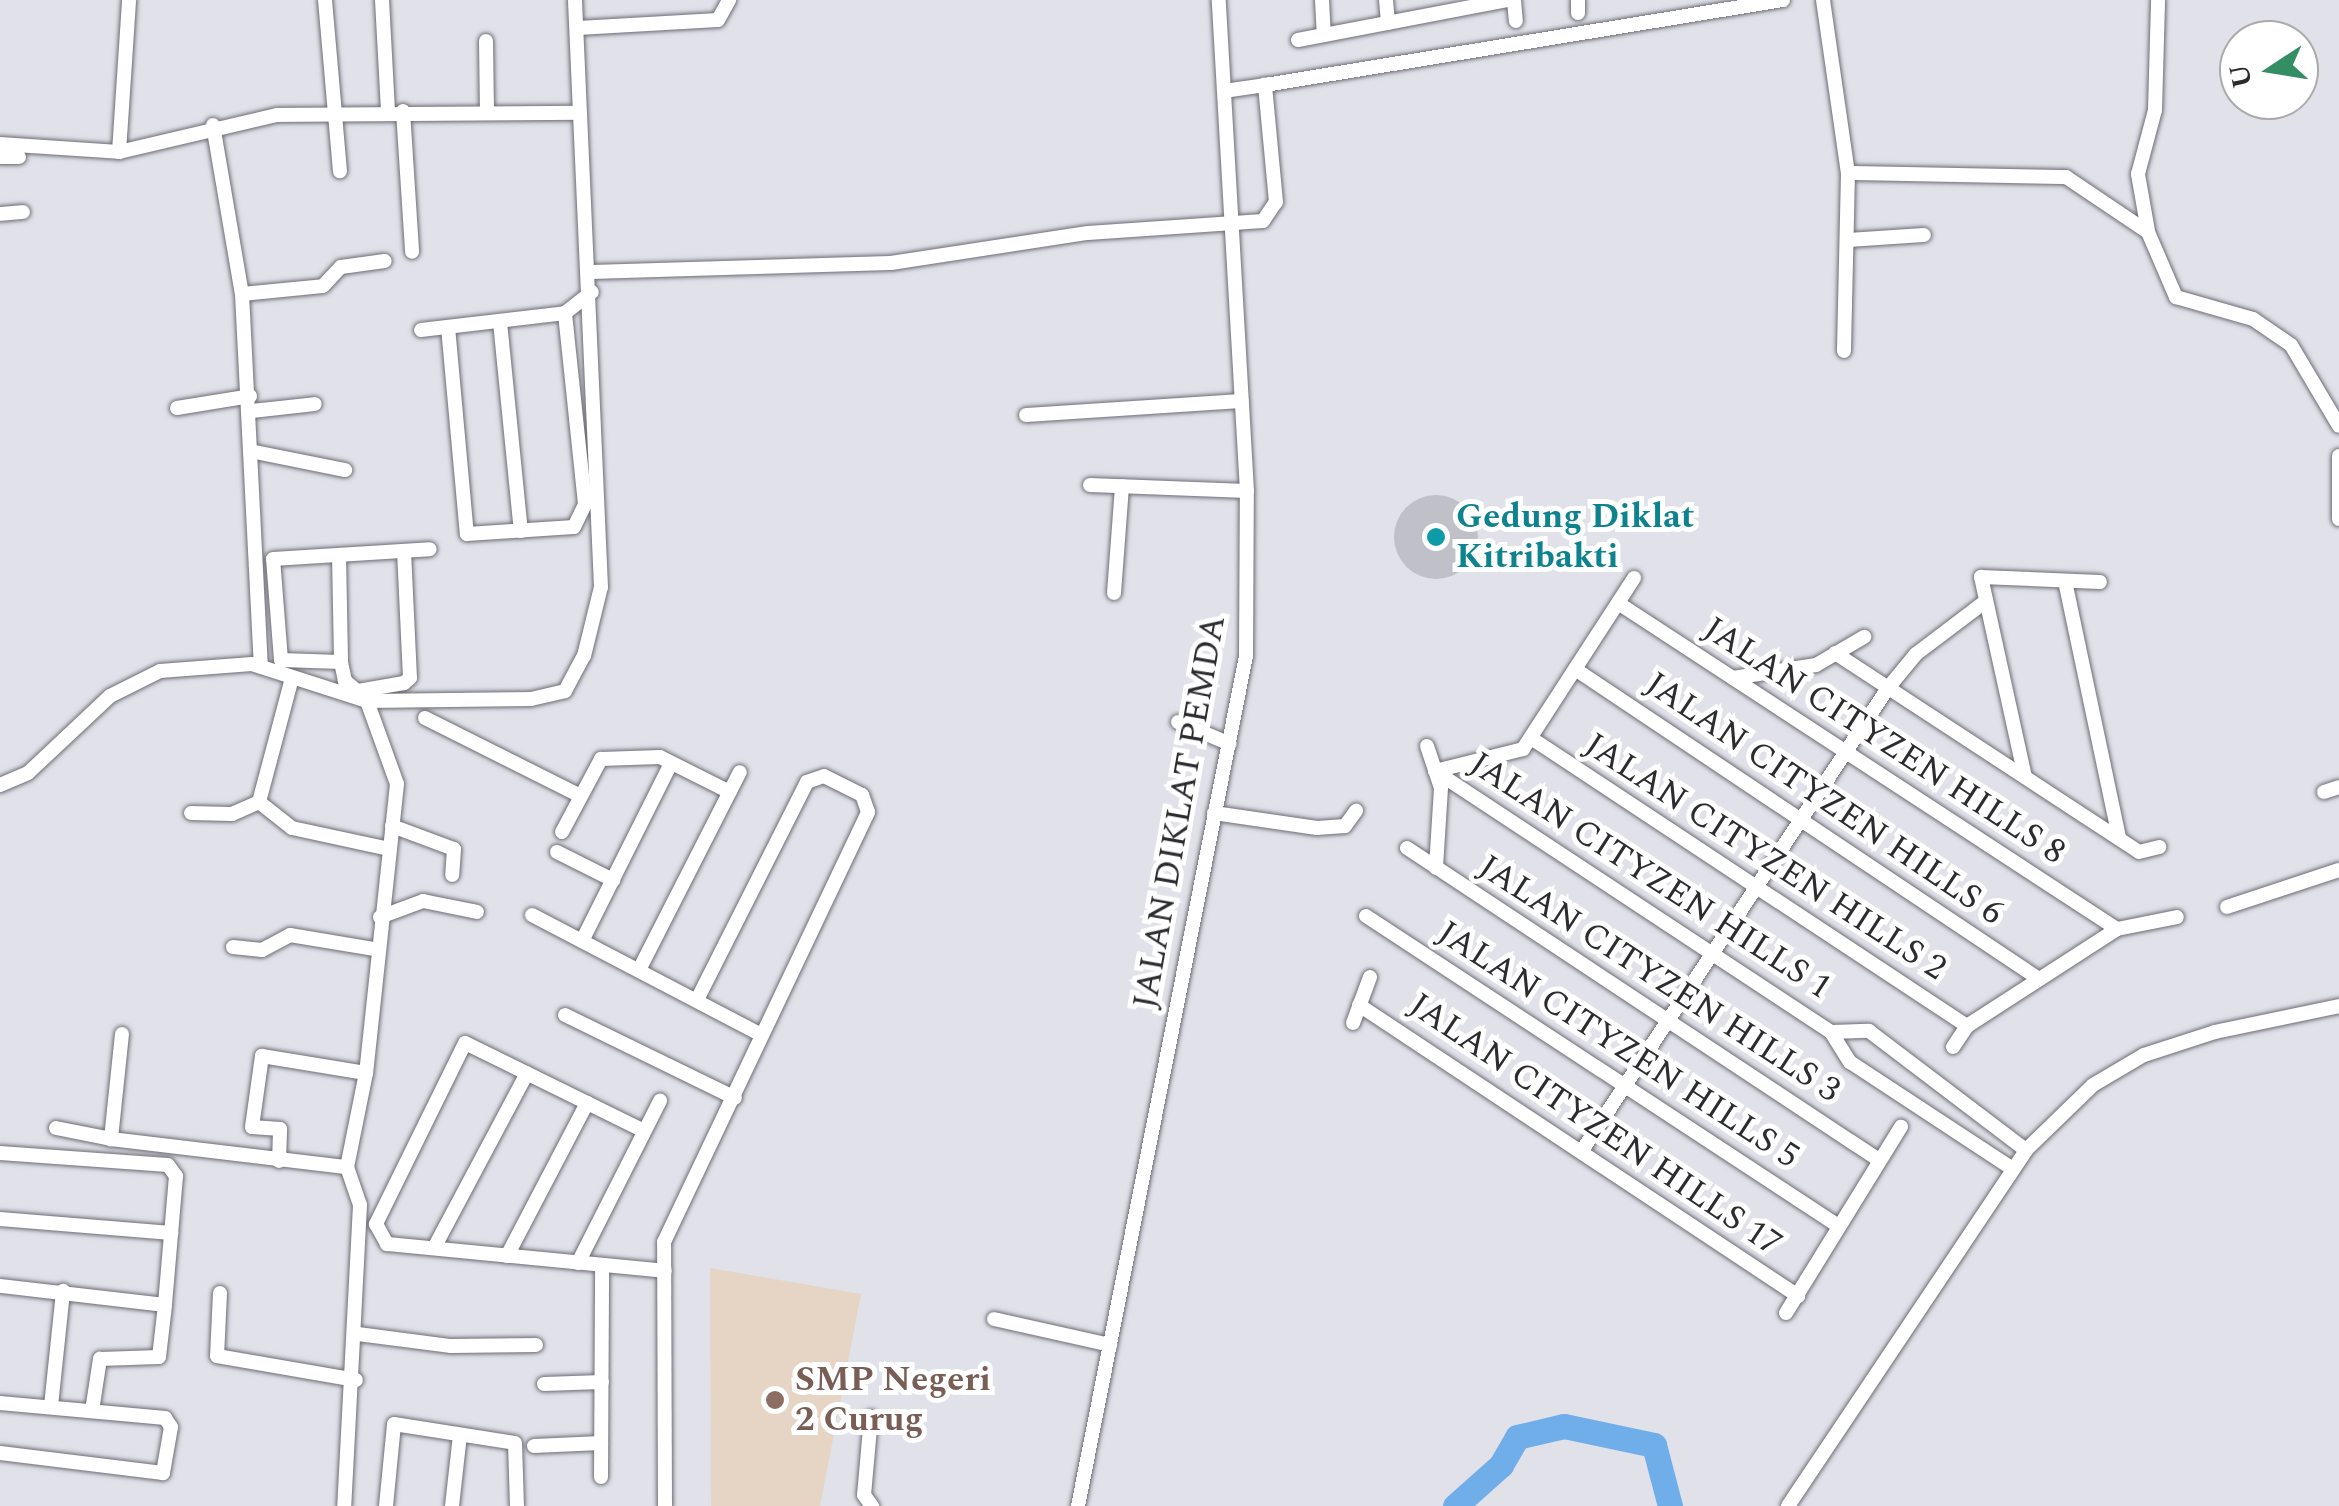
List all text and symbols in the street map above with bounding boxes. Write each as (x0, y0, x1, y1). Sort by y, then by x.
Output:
north arrow (2219, 20, 2319, 120)
text: U (2218, 60, 2265, 92)
place label: Gedung Diklat Kitribakti (1456, 496, 1695, 578)
marker: Gedung Diklat Kitribakti (1425, 526, 1447, 548)
street label: JALAN CITYZEN HILLS 8 (1695, 608, 2073, 874)
street label: JALAN DIKLAT PEMDA (1125, 612, 1235, 1012)
street label: JALAN CITYZEN HILLS 6 (1637, 663, 2011, 935)
street label: JALAN CITYZEN HILLS 2 (1576, 724, 1954, 990)
street label: JALAN CITYZEN HILLS 1 (1461, 743, 1839, 1009)
street label: JALAN CITYZEN HILLS 3 (1470, 846, 1848, 1112)
street label: JALAN CITYZEN HILLS 5 (1429, 912, 1807, 1178)
street label: JALAN CITYZEN HILLS 17 (1401, 984, 1789, 1266)
place label: SMP Negeri 2 Curug (795, 1359, 991, 1441)
marker: SMP Negeri 2 Curug (764, 1389, 786, 1411)

